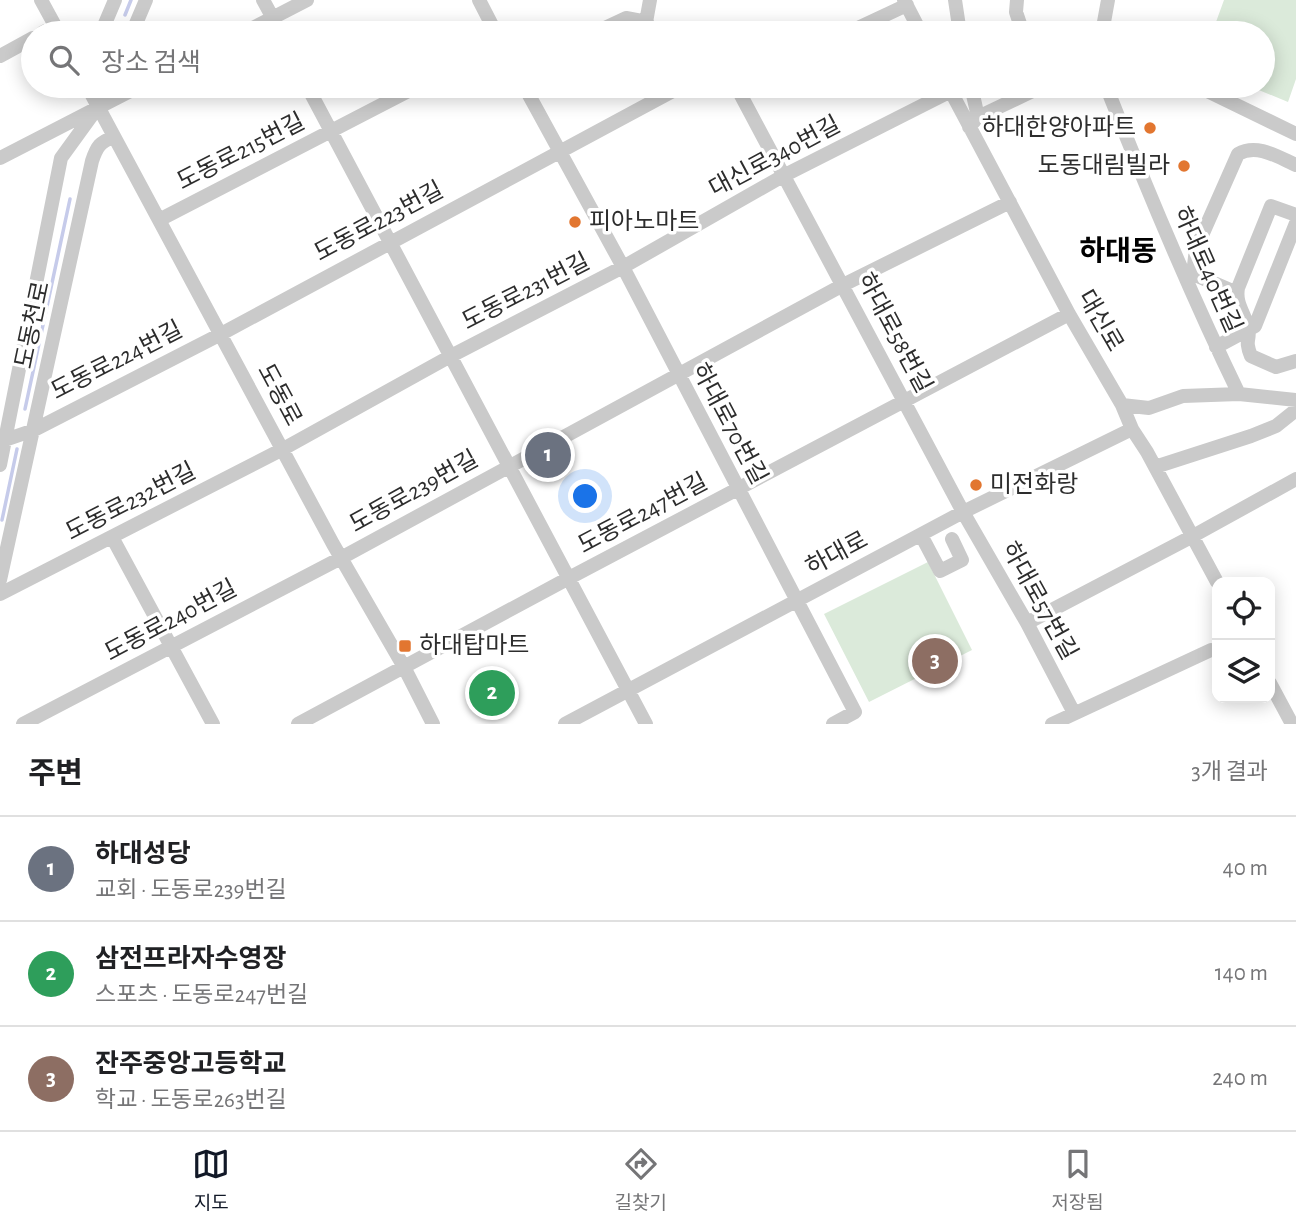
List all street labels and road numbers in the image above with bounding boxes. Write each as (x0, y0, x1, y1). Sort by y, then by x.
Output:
street label: 도동로215번길 (173, 109, 309, 194)
street label: 대신로340번길 (705, 112, 844, 202)
street label: 도동로223번길 (310, 177, 447, 266)
street label: 하대로40번길 (1169, 203, 1246, 336)
street label: 도동로231번길 (458, 249, 594, 334)
street label: 하대로58번길 (852, 269, 936, 397)
street label: 도동천로 (11, 279, 54, 371)
street label: 대신로 (1073, 286, 1128, 356)
street label: 도동로224번길 (47, 317, 187, 404)
street label: 하대로70번길 (687, 359, 772, 488)
street label: 도동로 (253, 360, 305, 430)
street label: 도동로239번길 (345, 446, 482, 537)
street label: 도동로232번길 (62, 458, 200, 545)
street label: 도동로247번길 (574, 469, 712, 558)
street label: 하대로 (802, 527, 872, 580)
street label: 하대로57번길 (997, 538, 1082, 664)
street label: 도동로240번길 (101, 575, 241, 666)

